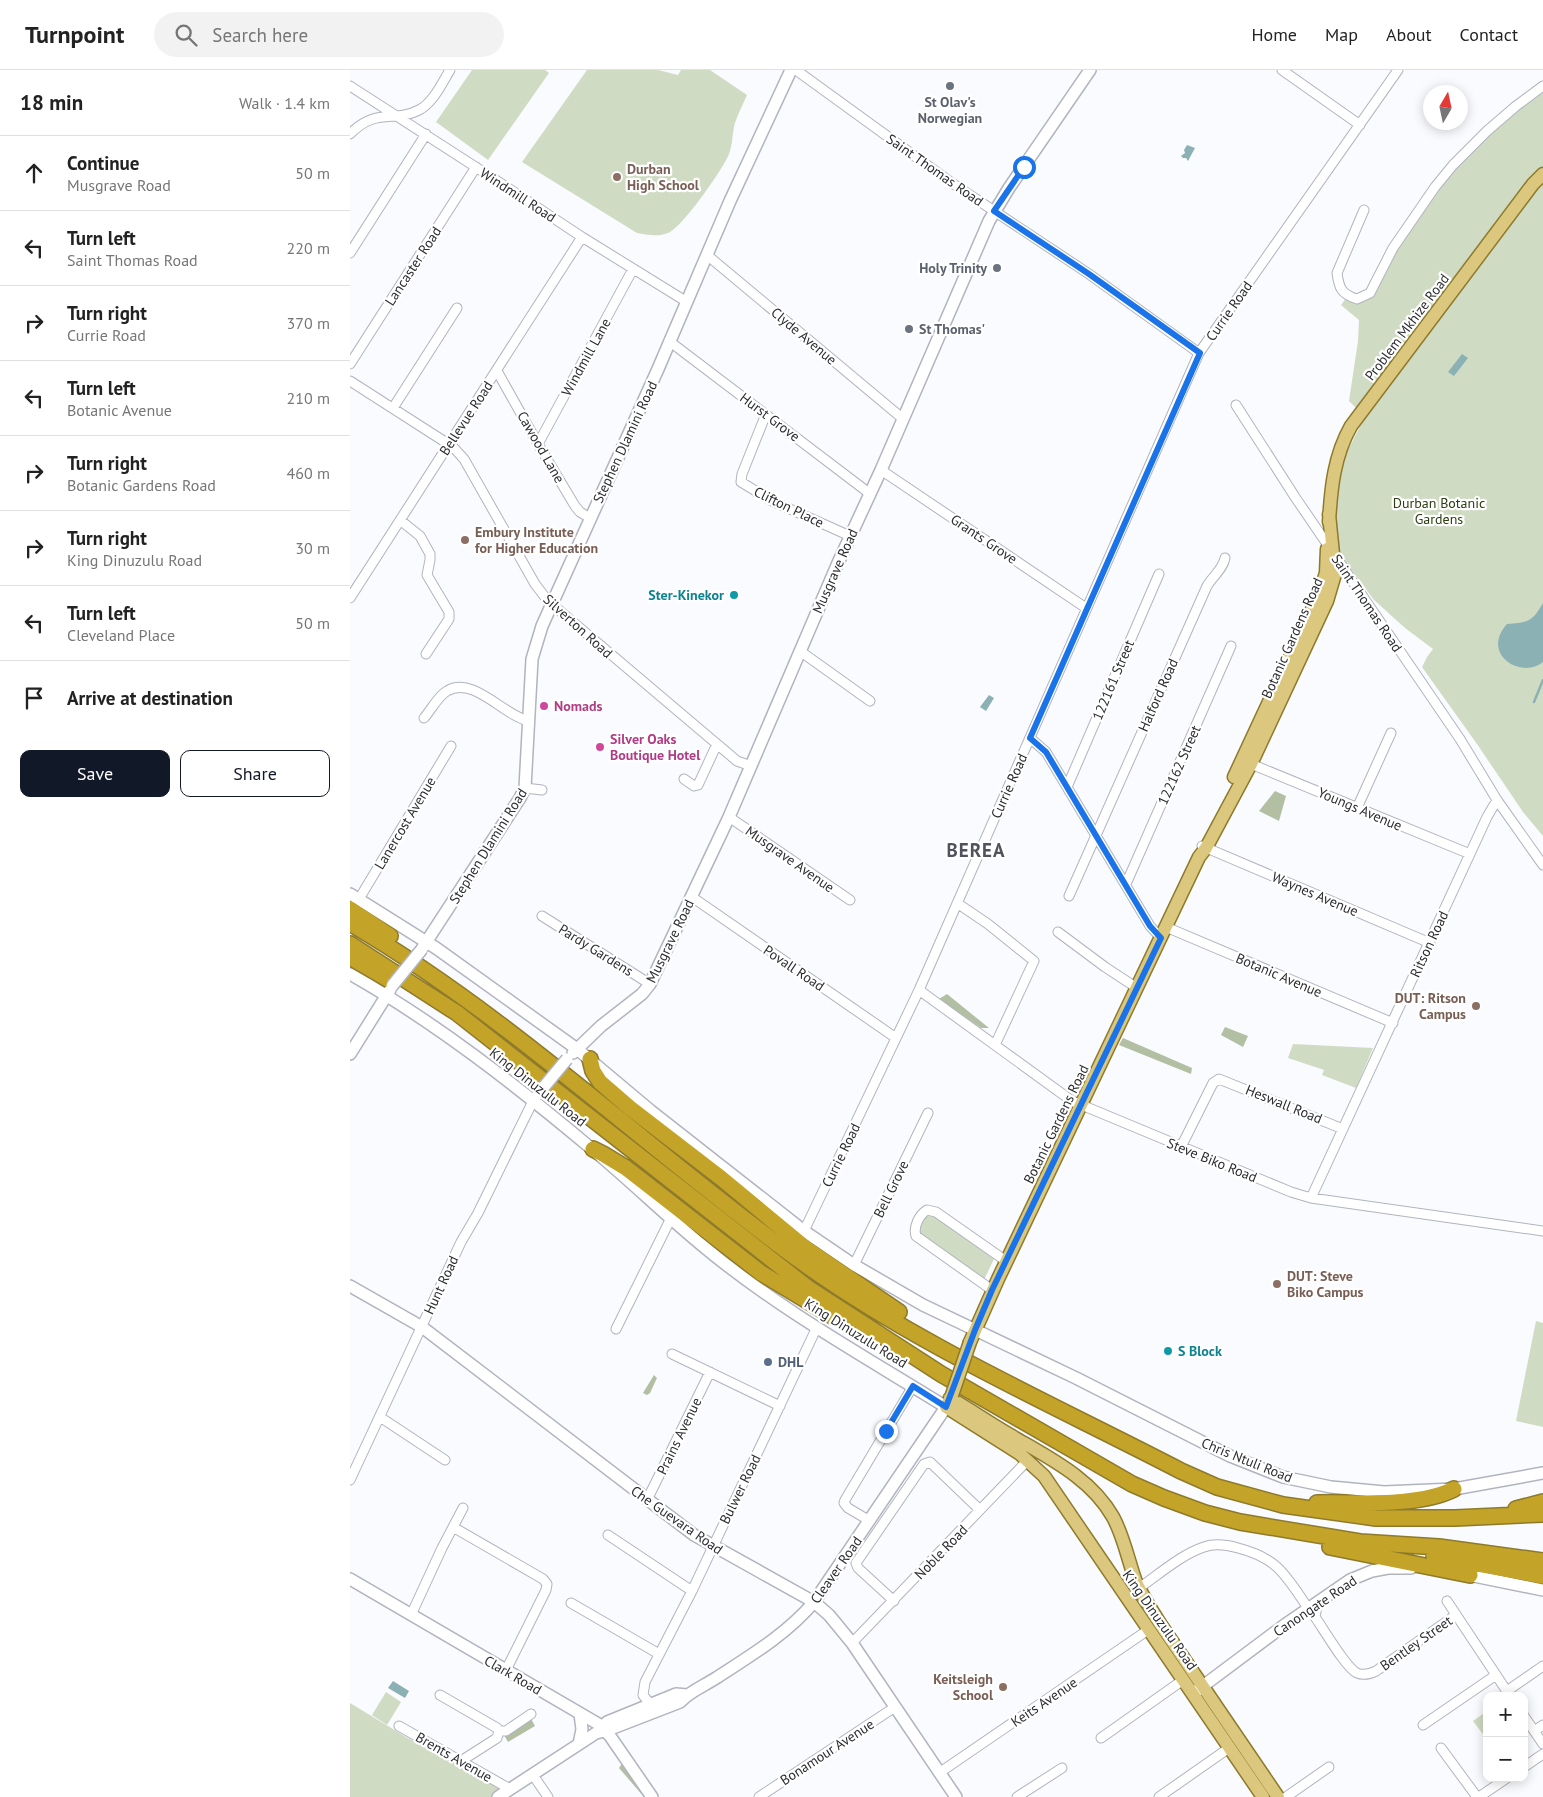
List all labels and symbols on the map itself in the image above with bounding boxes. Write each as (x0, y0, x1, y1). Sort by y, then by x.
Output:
marker: St Olav's Norwegian (944, 80, 956, 92)
north arrow (1423, 85, 1468, 130)
place label: St Olav's Norwegian (918, 93, 982, 127)
street label: Saint Thomas Road (883, 130, 987, 210)
route start (1013, 156, 1036, 179)
place label: Durban High School (627, 160, 700, 194)
street label: Windmill Road (477, 164, 559, 226)
marker: Durban High School (611, 171, 623, 183)
street label: Lancaster Road (381, 223, 445, 309)
place label: Holy Trinity (919, 259, 987, 277)
marker: Holy Trinity (991, 262, 1003, 274)
street label: Problem Mkhize Road (1361, 270, 1453, 384)
street label: Currie Road (1202, 278, 1256, 344)
street label: Clyde Avenue (767, 303, 841, 369)
street label: Windmill Lane (557, 315, 615, 399)
place label: St Thomas' (919, 320, 985, 338)
marker: St Thomas' (903, 323, 915, 335)
street label: Bellevue Road (435, 377, 497, 459)
street label: Stephen Dlamini Road (589, 378, 661, 506)
street label: Hurst Grove (736, 389, 804, 445)
street label: Cawood Lane (513, 408, 569, 486)
street label: Clifton Place (751, 482, 827, 532)
park label: Durban Botanic Gardens (1393, 494, 1485, 528)
street label: Grants Grove (947, 510, 1021, 568)
place label: Embury Institute for Higher Education (475, 523, 598, 557)
street label: Musgrave Road (808, 526, 862, 616)
marker: Embury Institute for Higher Education (459, 534, 471, 546)
street label: Saint Thomas Road (1328, 551, 1406, 655)
street label: Botanic Gardens Road (1257, 575, 1327, 701)
place label: Ster-Kinekor (648, 586, 724, 604)
marker: Ster-Kinekor (728, 589, 740, 601)
street label: Silverton Road (540, 590, 616, 662)
street label: 122161 Street (1088, 637, 1138, 723)
street label: Halford Road (1134, 656, 1182, 734)
place label: Nomads (554, 697, 602, 715)
marker: Nomads (538, 700, 550, 712)
street label: 122162 Street (1153, 722, 1205, 808)
place label: Silver Oaks Boutique Hotel (610, 730, 701, 764)
marker: Silver Oaks Boutique Hotel (594, 741, 606, 753)
street label: Currie Road (987, 751, 1031, 821)
street label: Lanercost Avenue (370, 774, 440, 872)
street label: Youngs Avenue (1315, 783, 1405, 835)
street label: Stephen Dlamini Road (445, 785, 531, 907)
street label: Musgrave Avenue (742, 822, 838, 896)
district label: BEREA (947, 838, 1006, 862)
street label: Waynes Avenue (1269, 868, 1361, 920)
street label: Musgrave Road (642, 896, 698, 986)
street label: Ritson Road (1406, 908, 1452, 980)
street label: Pardy Gardens (555, 920, 637, 980)
street label: Povall Road (760, 941, 828, 995)
street label: Botanic Avenue (1233, 949, 1325, 1001)
place label: DUT: Ritson Campus (1395, 989, 1466, 1023)
marker: DUT: Ritson Campus (1470, 1000, 1482, 1012)
street label: King Dinuzulu Road (486, 1044, 590, 1130)
street label: Botanic Gardens Road (1019, 1061, 1093, 1187)
street label: Heswall Road (1243, 1080, 1325, 1128)
street label: Currie Road (818, 1120, 864, 1190)
street label: Steve Biko Road (1164, 1134, 1260, 1186)
street label: Bell Grove (869, 1157, 913, 1221)
street label: Hunt Road (420, 1253, 462, 1317)
place label: DUT: Steve Biko Campus (1287, 1267, 1364, 1301)
marker: DUT: Steve Biko Campus (1271, 1278, 1283, 1290)
street label: King Dinuzulu Road (801, 1294, 911, 1372)
place label: S Block (1178, 1342, 1222, 1360)
marker: S Block (1162, 1345, 1174, 1357)
place label: DHL (778, 1353, 804, 1371)
marker: DHL (762, 1356, 774, 1368)
street label: Prains Avenue (653, 1395, 705, 1477)
route end (875, 1420, 898, 1443)
street label: Chris Ntuli Road (1199, 1434, 1295, 1486)
street label: Bulwer Road (715, 1451, 765, 1527)
street label: Che Guevara Road (628, 1482, 726, 1558)
street label: Noble Road (911, 1521, 971, 1583)
street label: Cleaver Road (806, 1533, 866, 1607)
street label: King Dinuzulu Road (1119, 1566, 1201, 1674)
street label: Canongate Road (1270, 1571, 1360, 1641)
street label: Bentley Street (1376, 1611, 1456, 1674)
street label: Clark Road (481, 1651, 545, 1699)
place label: Keitsleigh School (933, 1670, 994, 1704)
street label: Keits Avenue (1007, 1673, 1081, 1731)
marker: Keitsleigh School (997, 1681, 1009, 1693)
street label: Bonamour Avenue (777, 1715, 877, 1789)
street label: Brents Avenue (413, 1728, 495, 1786)

